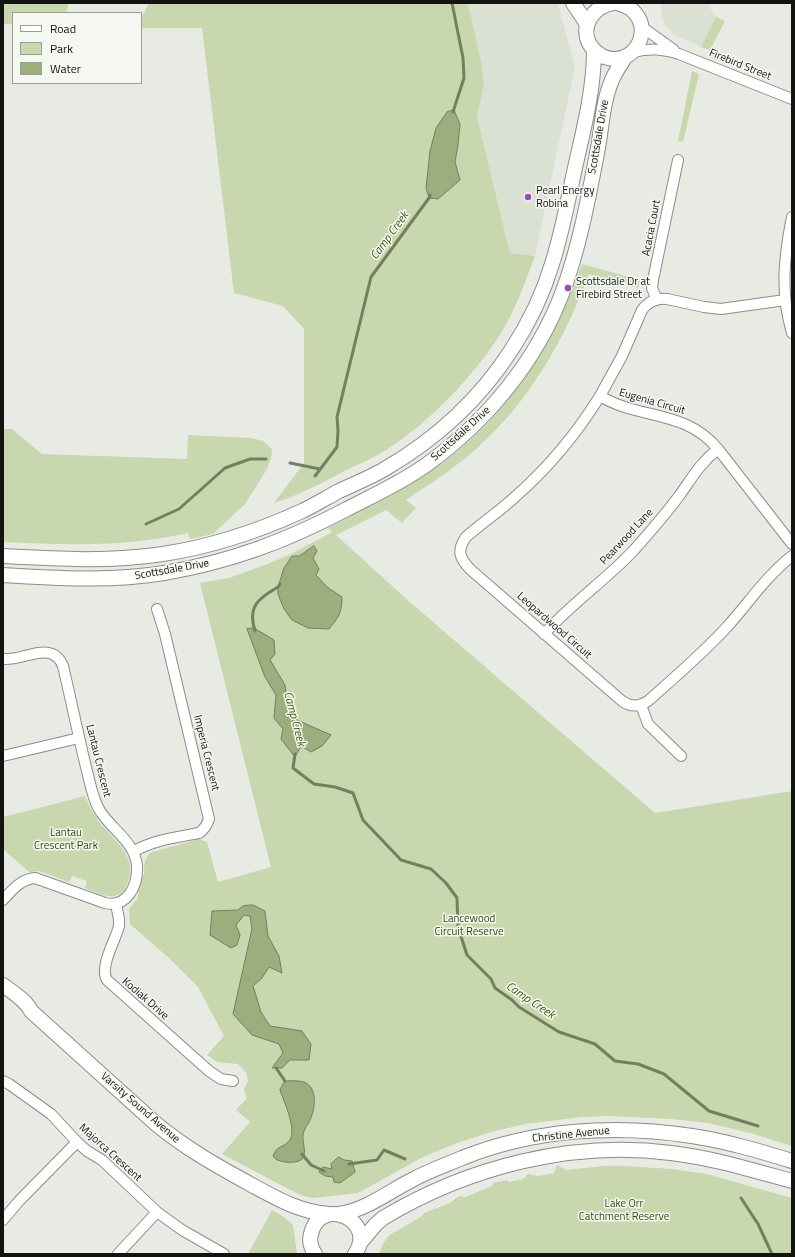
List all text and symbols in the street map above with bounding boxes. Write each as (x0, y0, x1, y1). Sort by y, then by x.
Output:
legend (12, 12, 142, 84)
text: Road (50, 19, 76, 38)
text: Park (50, 39, 73, 58)
street label: Firebird Street (707, 47, 773, 83)
text: Water (50, 59, 81, 78)
street label: Scottsdale Drive (586, 99, 612, 175)
place label: Pearl Energy Robina (536, 184, 595, 210)
marker: Pearl Energy Robina (523, 192, 533, 202)
street label: Acacia Court (640, 199, 664, 257)
water label: Camp Creek (368, 209, 412, 263)
place label: Scottsdale Dr at Firebird Street (576, 275, 650, 301)
marker: Scottsdale Dr at Firebird Street (563, 283, 573, 293)
street label: Eugenia Circuit (617, 386, 687, 418)
street label: Scottsdale Drive (429, 404, 493, 464)
street label: Pearwood Lane (598, 506, 656, 568)
street label: Scottsdale Drive (134, 557, 210, 583)
street label: Leopardwood Circuit (514, 590, 594, 662)
water label: Camp Creek (280, 690, 308, 748)
street label: Imperia Crescent (190, 714, 222, 792)
street label: Lantau Crescent (83, 723, 113, 799)
park label: Lantau Crescent Park (34, 826, 98, 852)
park label: Lancewood Circuit Reserve (435, 912, 503, 938)
street label: Kodiak Drive (119, 975, 171, 1023)
water label: Camp Creek (503, 979, 557, 1023)
street label: Varsity Sound Avenue (98, 1070, 182, 1146)
street label: Majorca Crescent (76, 1121, 144, 1185)
street label: Christine Avenue (532, 1124, 610, 1146)
park label: Lake Orr Catchment Reserve (579, 1197, 669, 1223)

